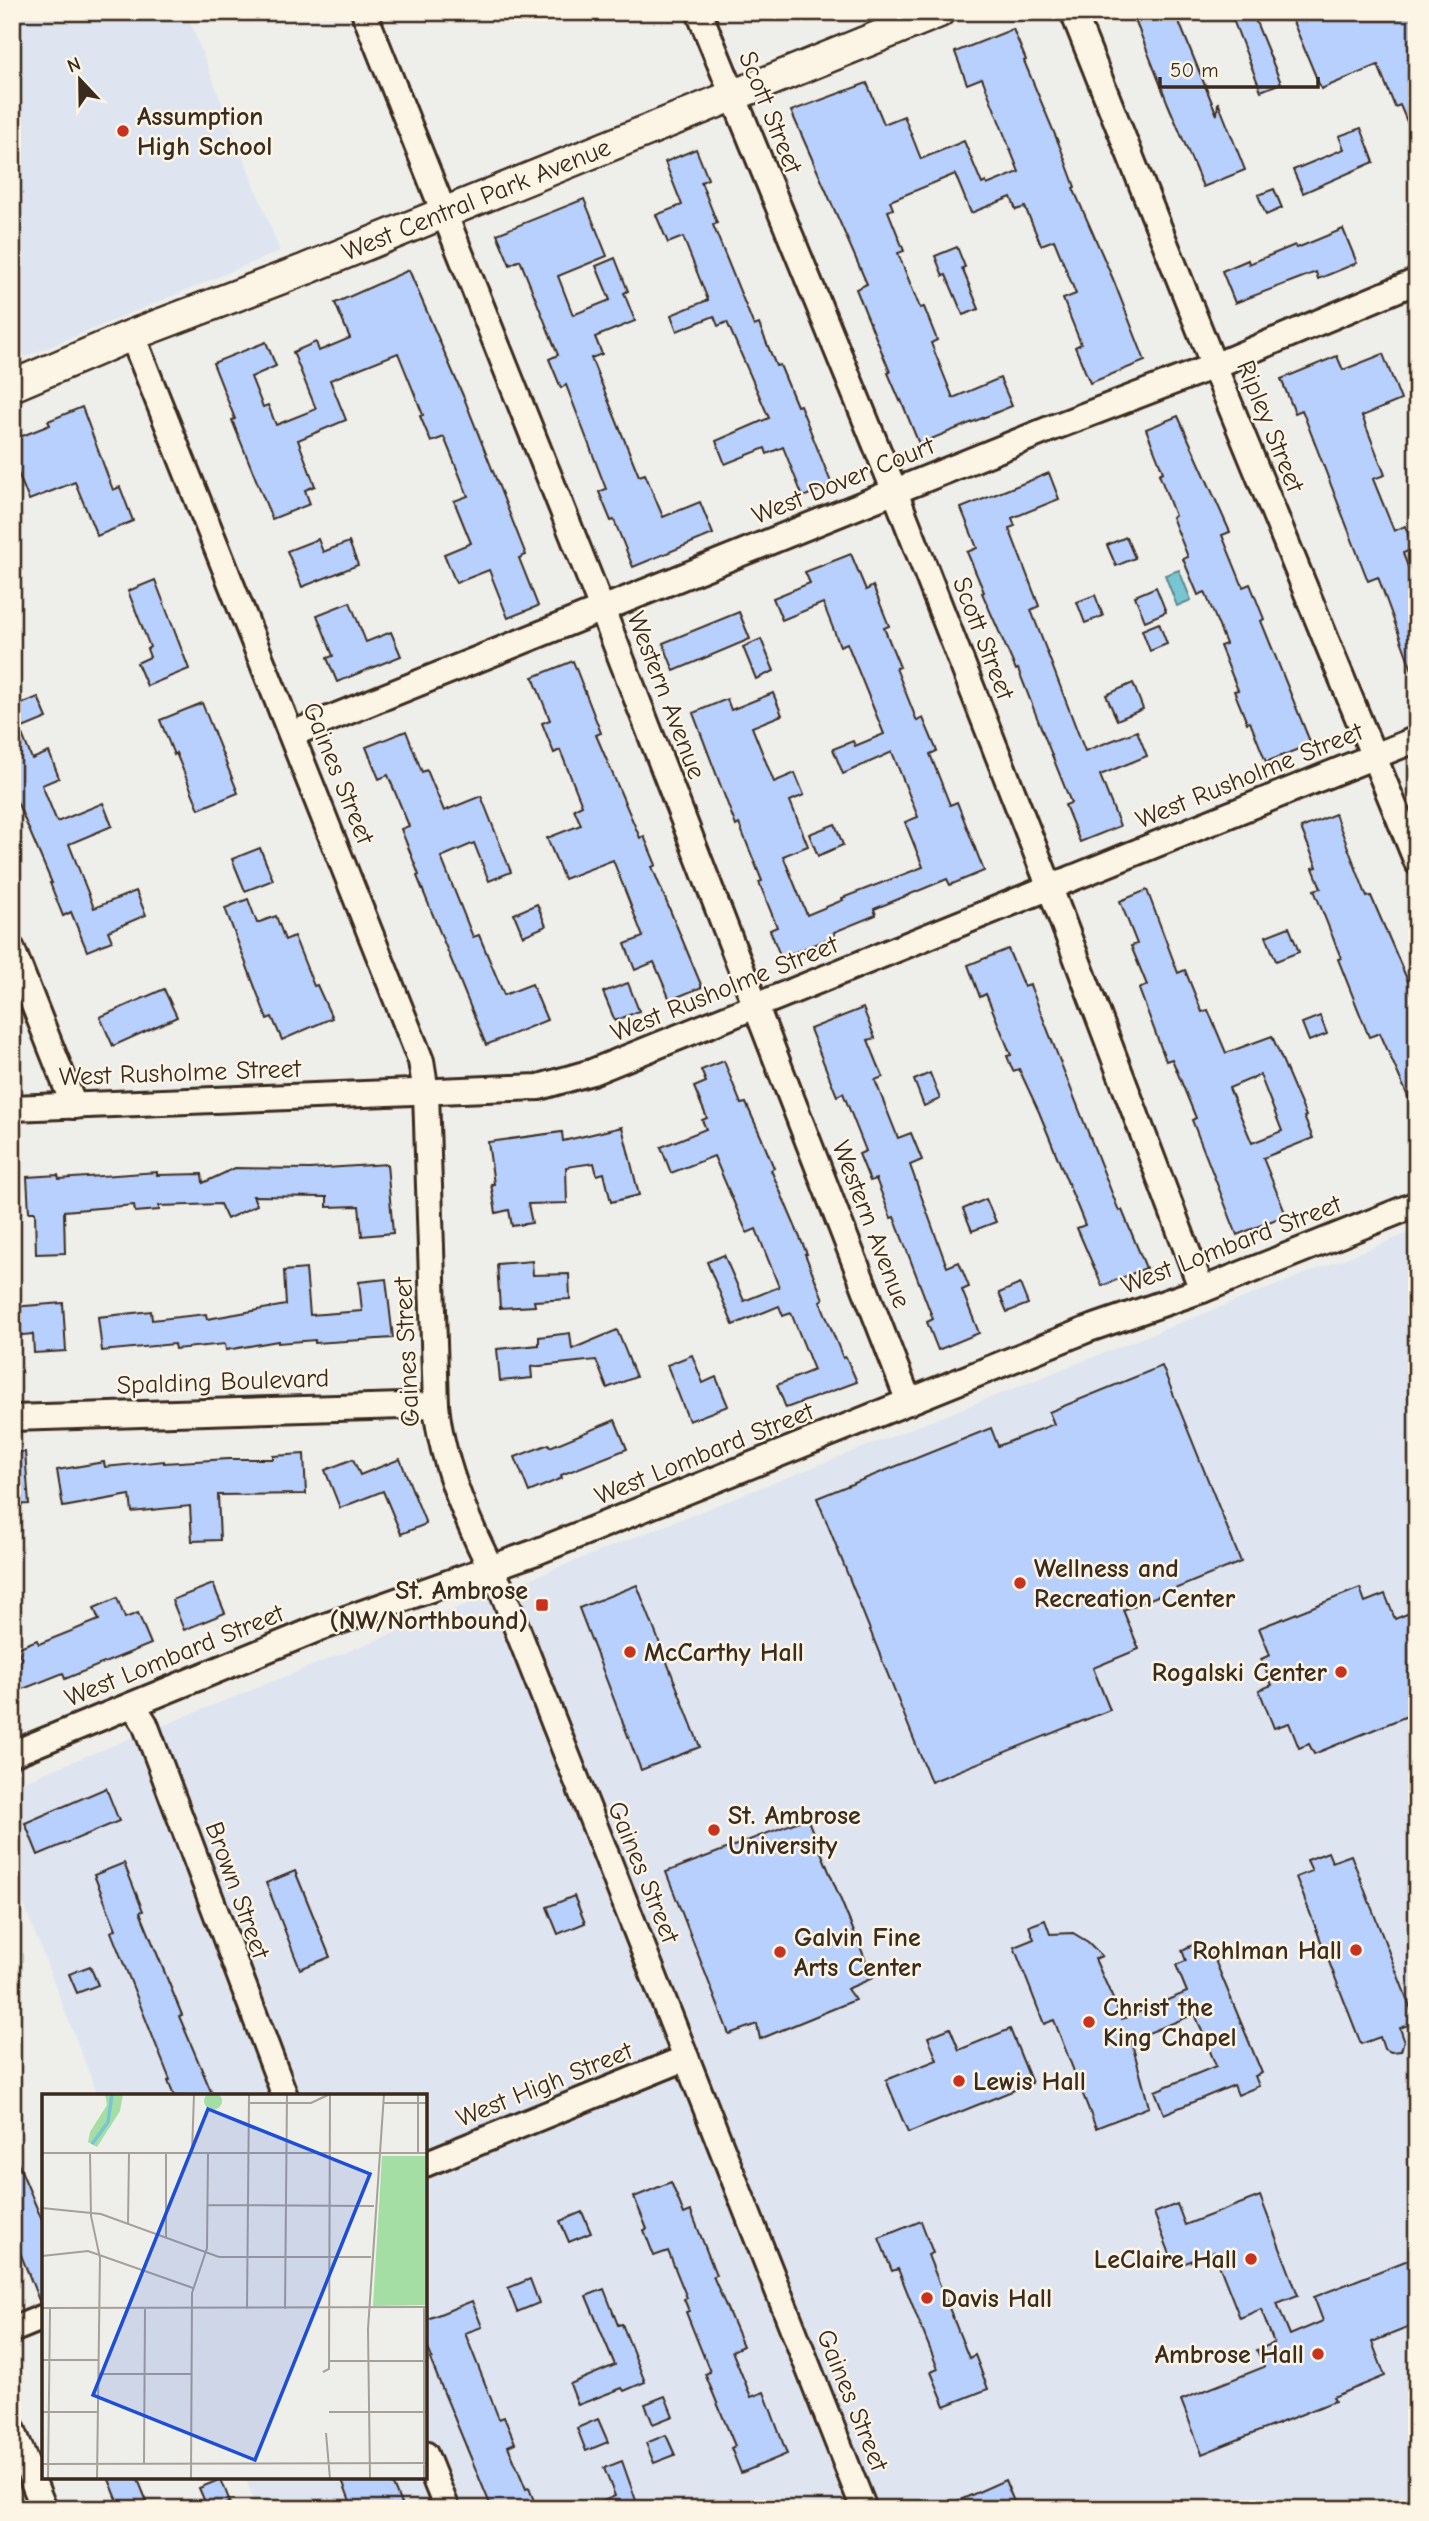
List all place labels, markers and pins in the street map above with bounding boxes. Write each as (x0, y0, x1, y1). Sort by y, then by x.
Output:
place label: Assumption High School (137, 102, 272, 162)
marker: Assumption High School (115, 123, 131, 139)
place label: Wellness and Recreation Center (1034, 1554, 1236, 1614)
marker: Wellness and Recreation Center (1012, 1575, 1028, 1591)
place label: St. Ambrose (NW/Northbound) (330, 1576, 528, 1636)
marker: St. Ambrose (NW/Northbound) (534, 1597, 550, 1613)
place label: McCarthy Hall (644, 1638, 804, 1668)
marker: McCarthy Hall (622, 1644, 638, 1660)
place label: Rogalski Center (1152, 1658, 1328, 1688)
marker: Rogalski Center (1333, 1664, 1349, 1680)
place label: St. Ambrose University (728, 1801, 861, 1861)
marker: St. Ambrose University (706, 1822, 722, 1838)
place label: Galvin Fine Arts Center (794, 1923, 922, 1983)
place label: Rohlman Hall (1192, 1936, 1342, 1966)
marker: Rohlman Hall (1348, 1942, 1364, 1958)
marker: Galvin Fine Arts Center (772, 1944, 788, 1960)
place label: Christ the King Chapel (1103, 1993, 1237, 2053)
marker: Christ the King Chapel (1081, 2014, 1097, 2030)
place label: Lewis Hall (973, 2067, 1086, 2097)
marker: Lewis Hall (951, 2073, 967, 2089)
place label: LeClaire Hall (1094, 2245, 1237, 2275)
marker: LeClaire Hall (1243, 2251, 1259, 2267)
place label: Davis Hall (941, 2284, 1052, 2314)
marker: Davis Hall (919, 2290, 935, 2306)
place label: Ambrose Hall (1155, 2340, 1304, 2370)
marker: Ambrose Hall (1310, 2346, 1326, 2362)

